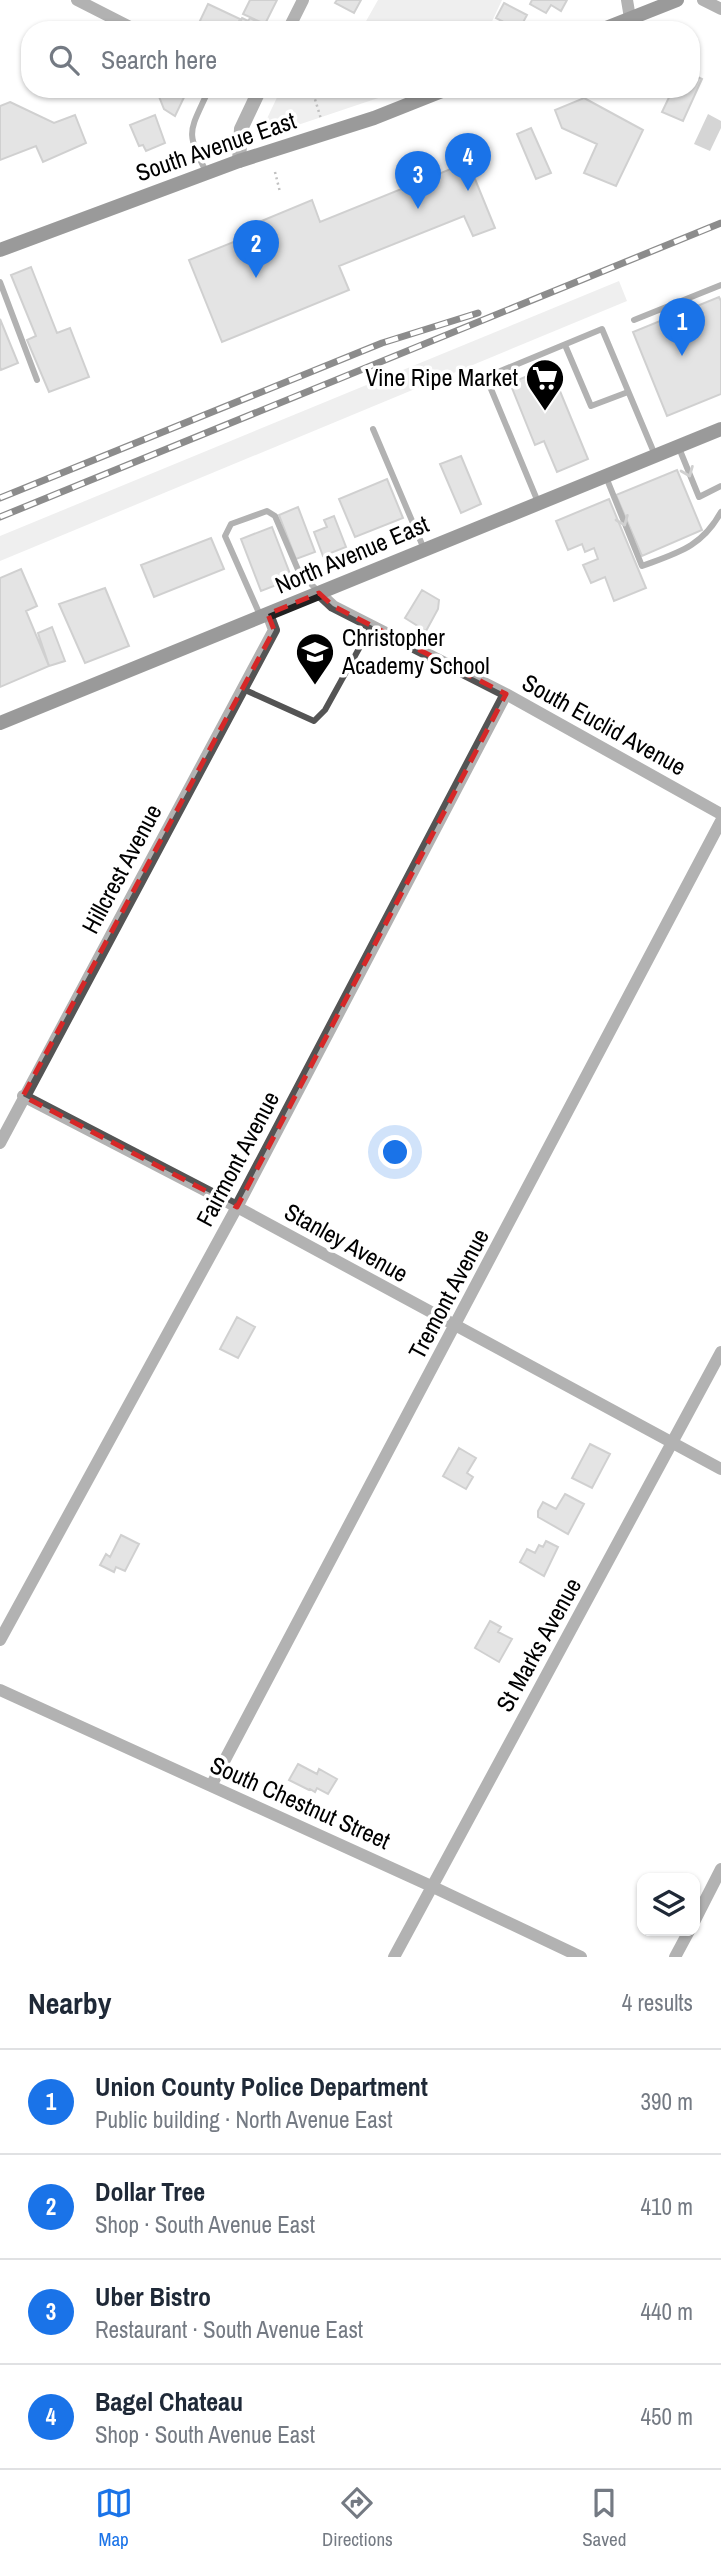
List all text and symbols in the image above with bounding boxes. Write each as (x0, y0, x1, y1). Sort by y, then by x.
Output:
search box (21, 21, 700, 98)
icon: search (45, 41, 83, 79)
text: Search here (101, 42, 217, 77)
street label: South Avenue East (131, 104, 300, 188)
pin: 4 (445, 133, 491, 191)
pin: 3 (395, 151, 441, 209)
pin: 2 (233, 220, 279, 278)
pin: 1 (659, 298, 705, 356)
supermarket icon: Vine Ripe Market (524, 357, 566, 412)
place label: Vine Ripe Market (365, 361, 519, 393)
one-way arrow (680, 465, 694, 477)
street label: North Avenue East (270, 507, 434, 601)
one-way arrow (615, 514, 629, 526)
place label: Christopher Academy School (341, 621, 490, 681)
school or university icon: Christopher Academy School (294, 631, 336, 686)
street label: South Euclid Avenue (517, 666, 692, 782)
street label: Hillcrest Avenue (74, 798, 169, 939)
street label: Fairmont Avenue (188, 1085, 286, 1232)
your location (378, 1135, 412, 1169)
street label: Stanley Avenue (279, 1195, 414, 1289)
street label: Tremont Avenue (400, 1223, 496, 1364)
street label: St Marks Avenue (488, 1572, 588, 1717)
street label: South Chestnut Street (205, 1748, 396, 1856)
map controls (637, 1873, 700, 1936)
button: layers (637, 1873, 700, 1936)
text: Nearby (28, 1983, 111, 2023)
text: 4 results (622, 1987, 693, 2018)
text: Union County Police Department (95, 2069, 428, 2104)
text: 1 (46, 2086, 56, 2117)
text: 390 m (641, 2086, 693, 2117)
text: Public building · North Avenue East (95, 2104, 392, 2135)
text: Dollar Tree (95, 2174, 205, 2209)
text: 2 (46, 2191, 56, 2222)
text: 410 m (641, 2191, 693, 2222)
text: Shop · South Avenue East (95, 2209, 315, 2240)
text: Uber Bistro (95, 2279, 211, 2314)
text: 3 (46, 2296, 56, 2327)
text: 440 m (641, 2296, 693, 2327)
text: Restaurant · South Avenue East (95, 2314, 363, 2345)
text: Bagel Chateau (95, 2384, 243, 2419)
text: 4 (46, 2401, 56, 2432)
text: 450 m (641, 2401, 693, 2432)
text: Shop · South Avenue East (95, 2419, 315, 2450)
tab: Map (95, 2484, 133, 2552)
tab: Directions (322, 2484, 393, 2552)
tab: Saved (582, 2484, 626, 2552)

